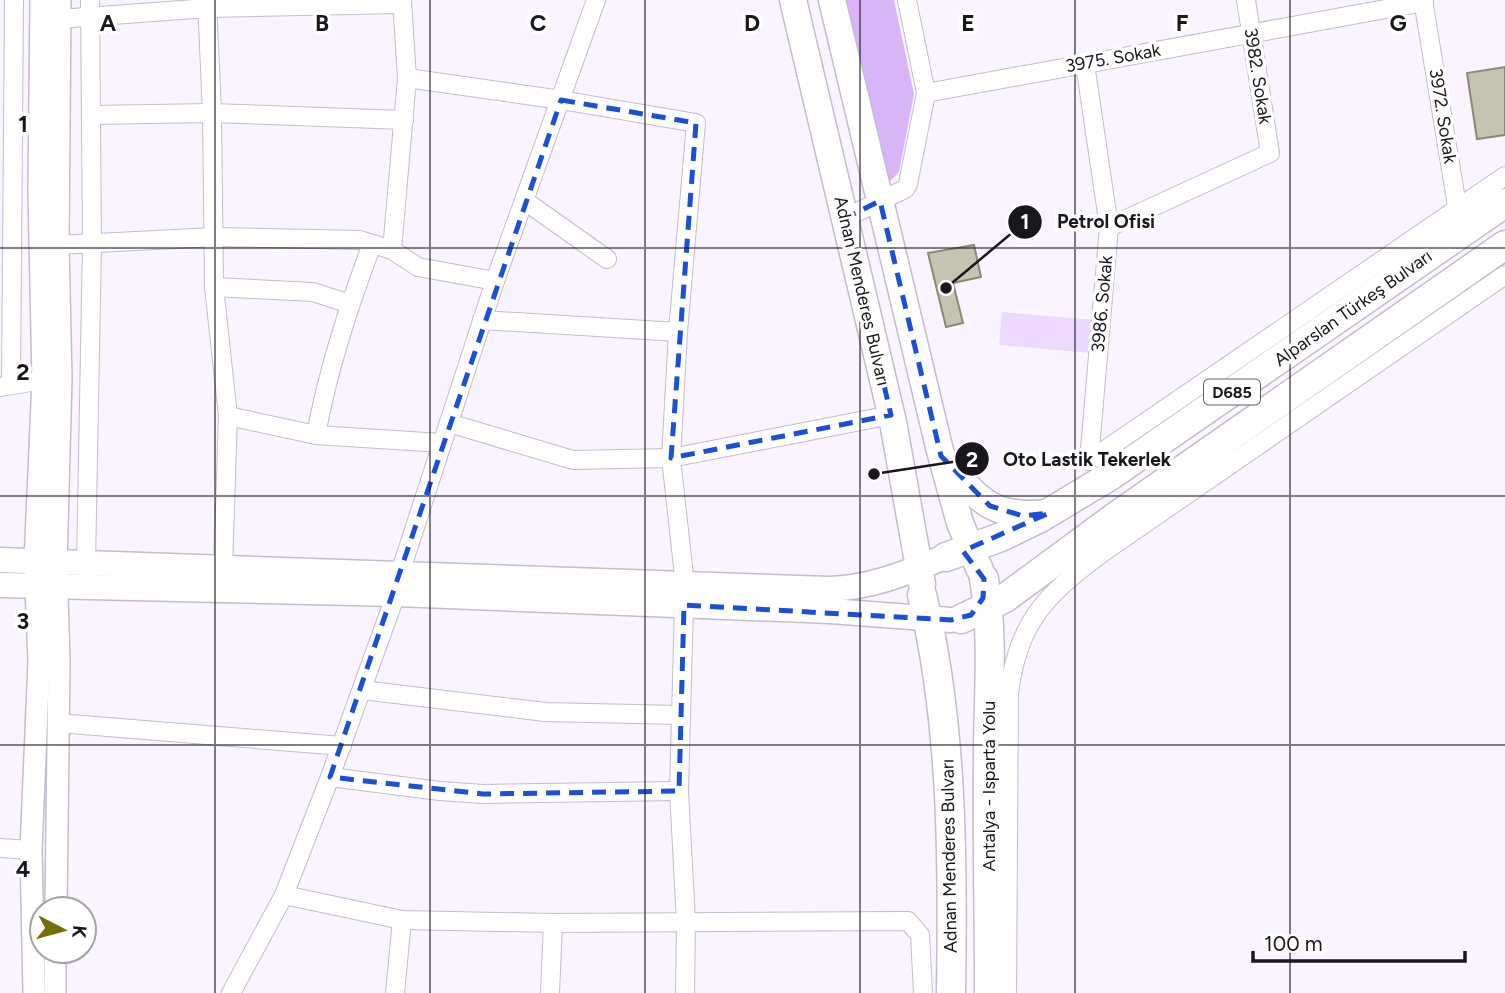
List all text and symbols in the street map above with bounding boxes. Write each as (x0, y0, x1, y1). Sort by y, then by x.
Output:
text: A (100, 9, 117, 37)
text: B (315, 9, 329, 37)
text: C (530, 9, 547, 37)
text: D (744, 9, 760, 37)
text: E (961, 9, 975, 37)
text: F (1176, 9, 1189, 37)
text: G (1389, 9, 1407, 37)
street label: 3982. Sokak (1240, 26, 1277, 126)
street label: 3975. Sokak (1064, 39, 1163, 77)
street label: 3972. Sokak (1425, 67, 1461, 165)
text: 1 (18, 110, 28, 138)
street label: Adnan Menderes Bulvarı (829, 194, 895, 388)
callout: Petrol Ofisi (1007, 202, 1169, 242)
text: 1 (1021, 209, 1029, 234)
text: Petrol Ofisi (1057, 210, 1155, 233)
street label: Alparslan Türkeş Bulvarı (1270, 245, 1436, 371)
street label: 3986. Sokak (1087, 254, 1117, 353)
text: 2 (16, 358, 30, 386)
road number: D685 (1204, 380, 1260, 404)
callout: Oto Lastik Tekerlek (955, 439, 1185, 479)
text: 2 (966, 447, 978, 472)
text: Oto Lastik Tekerlek (1003, 448, 1172, 471)
text: 3 (17, 607, 29, 635)
street label: Antalya - Isparta Yolu (978, 701, 1000, 871)
street label: Adnan Menderes Bulvarı (936, 759, 962, 953)
text: 4 (16, 855, 30, 883)
north arrow (28, 895, 98, 965)
scale bar (1253, 920, 1465, 964)
text: K (67, 924, 92, 940)
text: 100 m (1264, 931, 1323, 956)

